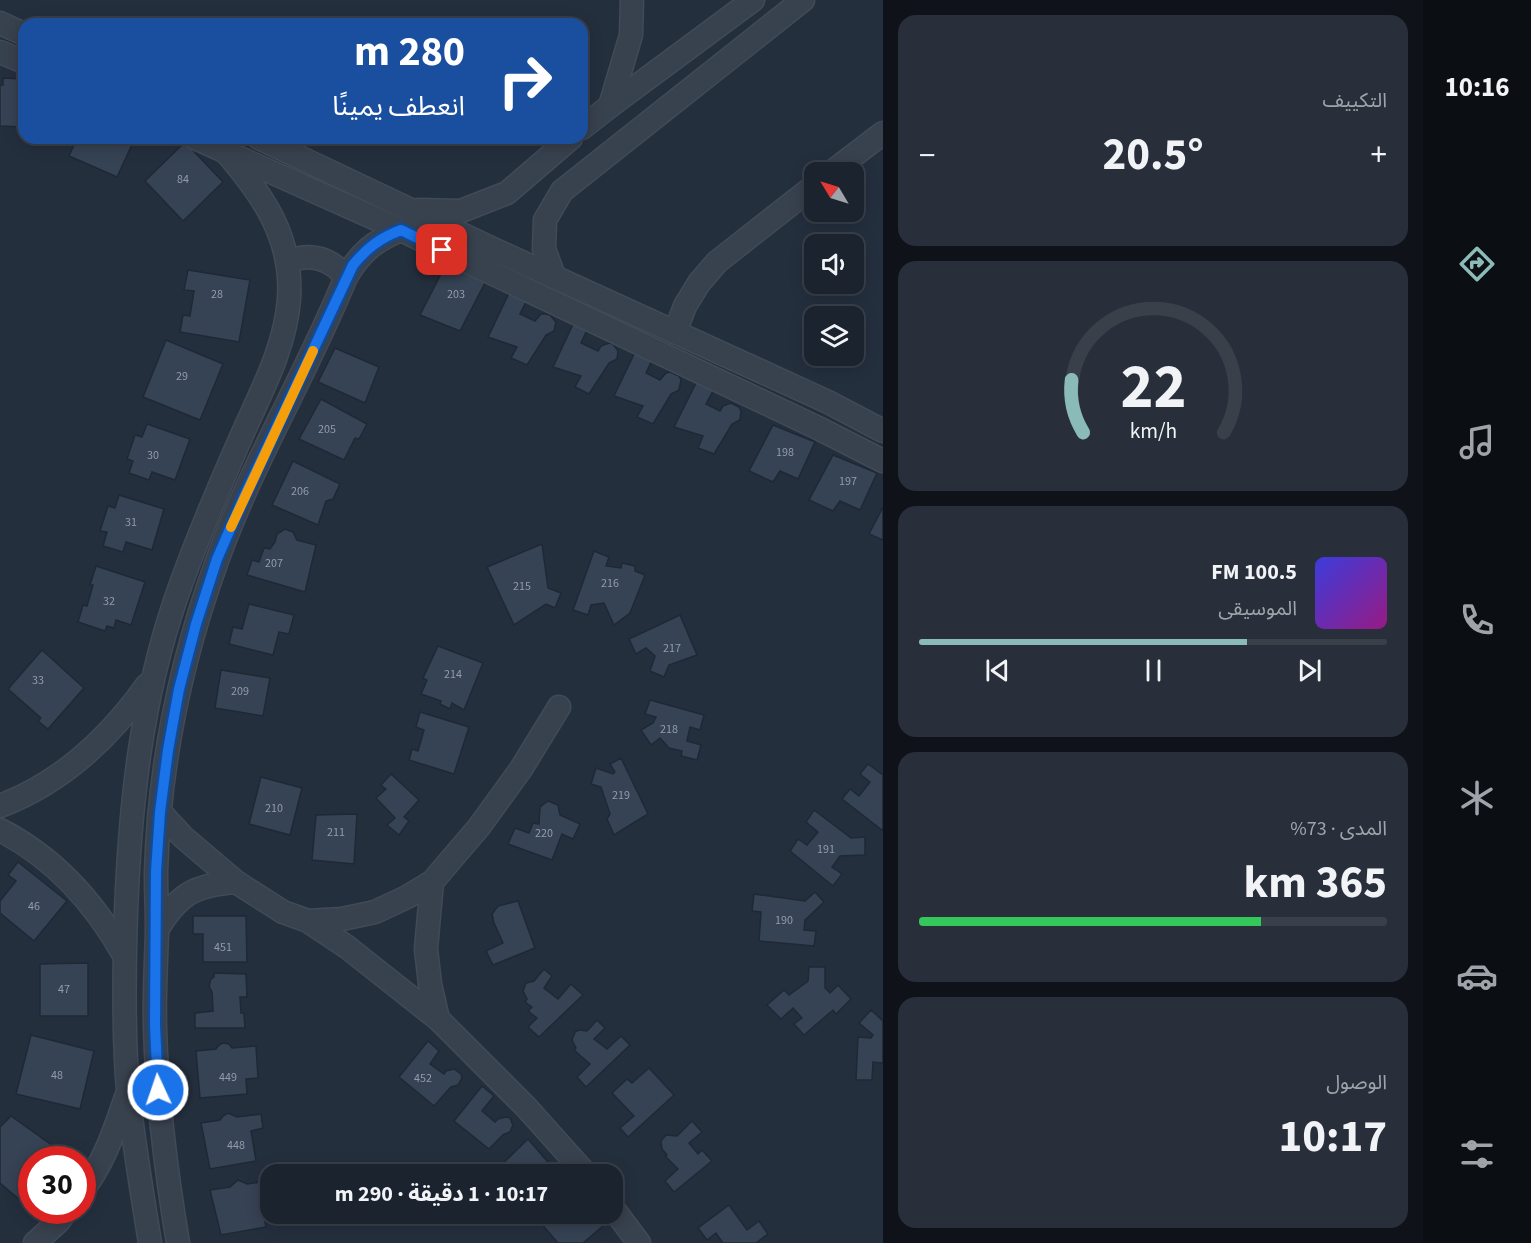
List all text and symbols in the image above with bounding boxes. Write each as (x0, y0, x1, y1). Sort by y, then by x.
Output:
text: 280 m (354, 22, 465, 82)
icon: right (486, 42, 564, 120)
text: 10:16 (1444, 68, 1510, 107)
text: انعطف يمينًا (332, 87, 465, 126)
text: التكييف (1323, 87, 1387, 115)
text: 20.5° (1102, 123, 1204, 187)
text: − (919, 132, 935, 179)
text: + (1371, 132, 1387, 179)
north arrow (804, 162, 864, 222)
map controls (804, 162, 864, 366)
house number: 84 (177, 171, 189, 188)
pin (416, 224, 467, 275)
icon: arrive (425, 233, 458, 266)
button: sound (804, 234, 864, 294)
icon: directions (1456, 243, 1498, 285)
house number: 28 (211, 286, 223, 303)
house number: 203 (447, 286, 465, 303)
button: layers (804, 306, 864, 366)
text: 22 (1120, 343, 1186, 432)
house number: 29 (176, 368, 188, 385)
text: km/h (1129, 416, 1177, 447)
house number: 205 (318, 421, 336, 438)
icon: music (1456, 421, 1498, 463)
house number: 198 (776, 444, 794, 461)
house number: 30 (147, 447, 159, 464)
house number: 197 (839, 473, 857, 490)
house number: 206 (291, 483, 309, 500)
house number: 31 (125, 514, 137, 531)
house number: 207 (265, 555, 283, 572)
text: 100.5 FM (1211, 556, 1297, 588)
house number: 216 (601, 575, 619, 592)
house number: 215 (513, 578, 531, 595)
house number: 32 (103, 593, 115, 610)
text: الموسيقى (1218, 595, 1297, 623)
icon: phone (1456, 599, 1498, 641)
house number: 217 (663, 640, 681, 657)
icon: previous (981, 654, 1014, 687)
icon: pause (1137, 654, 1170, 687)
icon: next (1293, 654, 1326, 687)
house number: 214 (444, 666, 462, 683)
house number: 33 (32, 672, 44, 689)
house number: 209 (231, 683, 249, 700)
house number: 218 (660, 721, 678, 738)
icon: climate (1456, 777, 1498, 819)
house number: 219 (612, 787, 630, 804)
house number: 210 (265, 800, 283, 817)
text: المدى · 73% (1290, 815, 1387, 843)
house number: 211 (327, 824, 345, 841)
house number: 220 (535, 825, 553, 842)
house number: 191 (817, 841, 835, 858)
text: 365 km (1243, 851, 1387, 915)
house number: 46 (28, 898, 40, 915)
house number: 190 (775, 912, 793, 929)
house number: 451 (214, 939, 232, 956)
icon: car (1456, 955, 1498, 997)
house number: 47 (58, 981, 70, 998)
position arrow (126, 1058, 190, 1122)
house number: 48 (51, 1067, 63, 1084)
house number: 449 (219, 1069, 237, 1086)
text: الوصول (1326, 1069, 1387, 1097)
house number: 452 (414, 1070, 432, 1087)
text: 10:17 (1278, 1105, 1387, 1169)
icon: filters (1456, 1133, 1498, 1175)
house number: 448 (227, 1137, 245, 1154)
speed limit sign: 30 (18, 1146, 96, 1224)
text: 10:17 · 1 دقيقة · 290 m (335, 1178, 548, 1210)

